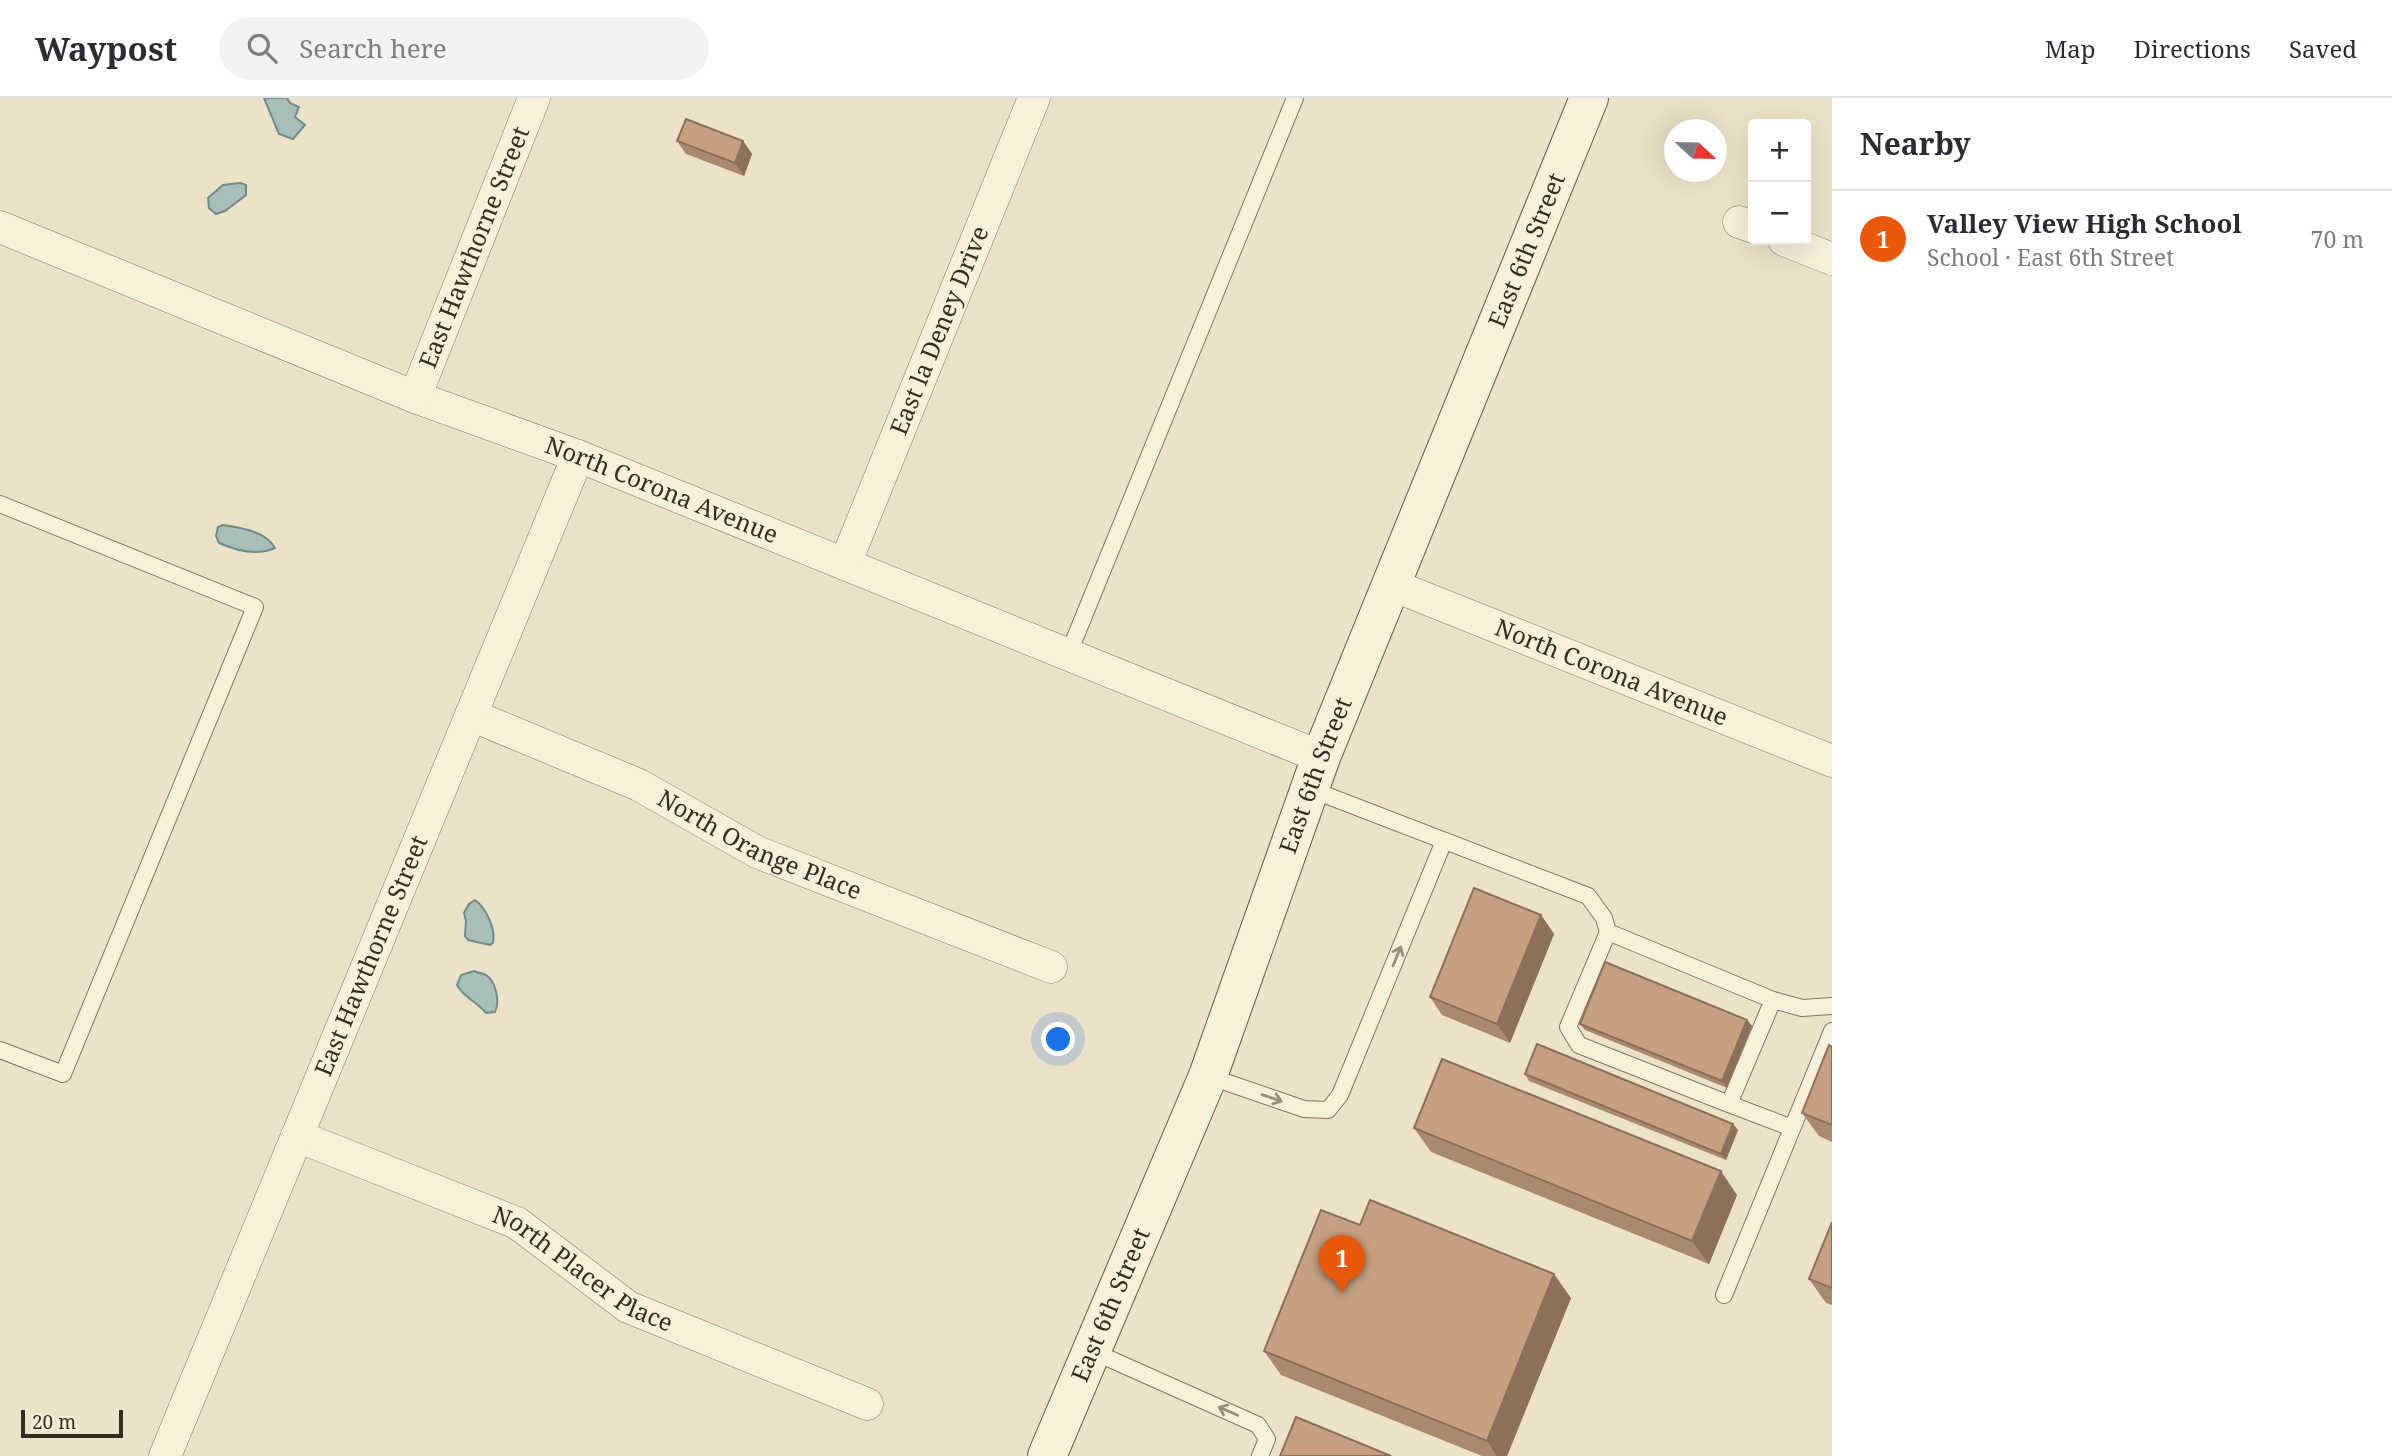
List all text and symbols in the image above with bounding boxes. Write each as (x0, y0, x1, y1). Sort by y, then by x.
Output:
search box (219, 17, 709, 80)
text: Waypost (35, 26, 177, 71)
icon: search (243, 29, 281, 67)
text: Search here (299, 30, 447, 66)
text: Map (2045, 32, 2096, 65)
text: Directions (2134, 32, 2251, 65)
text: Saved (2289, 32, 2357, 65)
north arrow (1664, 119, 1727, 182)
map controls (1748, 119, 1811, 245)
button: + (1748, 119, 1811, 182)
street label: East Hawthorne Street (410, 121, 536, 373)
text: Nearby (1860, 123, 1971, 164)
street label: East 6th Street (1479, 168, 1572, 332)
button: − (1748, 182, 1811, 245)
text: Valley View High School (1927, 205, 2242, 241)
street label: East la Deney Drive (881, 220, 995, 439)
text: 1 (1877, 223, 1890, 255)
text: 70 m (2311, 223, 2364, 255)
text: School · East 6th Street (1927, 241, 2174, 273)
street label: North Corona Avenue (541, 428, 783, 550)
street label: North Corona Avenue (1490, 610, 1733, 733)
street label: East 6th Street (1270, 692, 1359, 857)
street label: North Orange Place (652, 781, 867, 906)
street label: East Hawthorne Street (306, 830, 435, 1081)
one-way arrow (1391, 945, 1404, 967)
your location (1041, 1022, 1075, 1056)
one-way arrow (1261, 1093, 1283, 1105)
street label: North Placer Place (488, 1197, 678, 1339)
street label: East 6th Street (1062, 1222, 1157, 1387)
pin: 1 (1319, 1235, 1365, 1293)
one-way arrow (1218, 1404, 1239, 1417)
scale bar (21, 1407, 122, 1439)
text: 20 m (32, 1409, 76, 1435)

